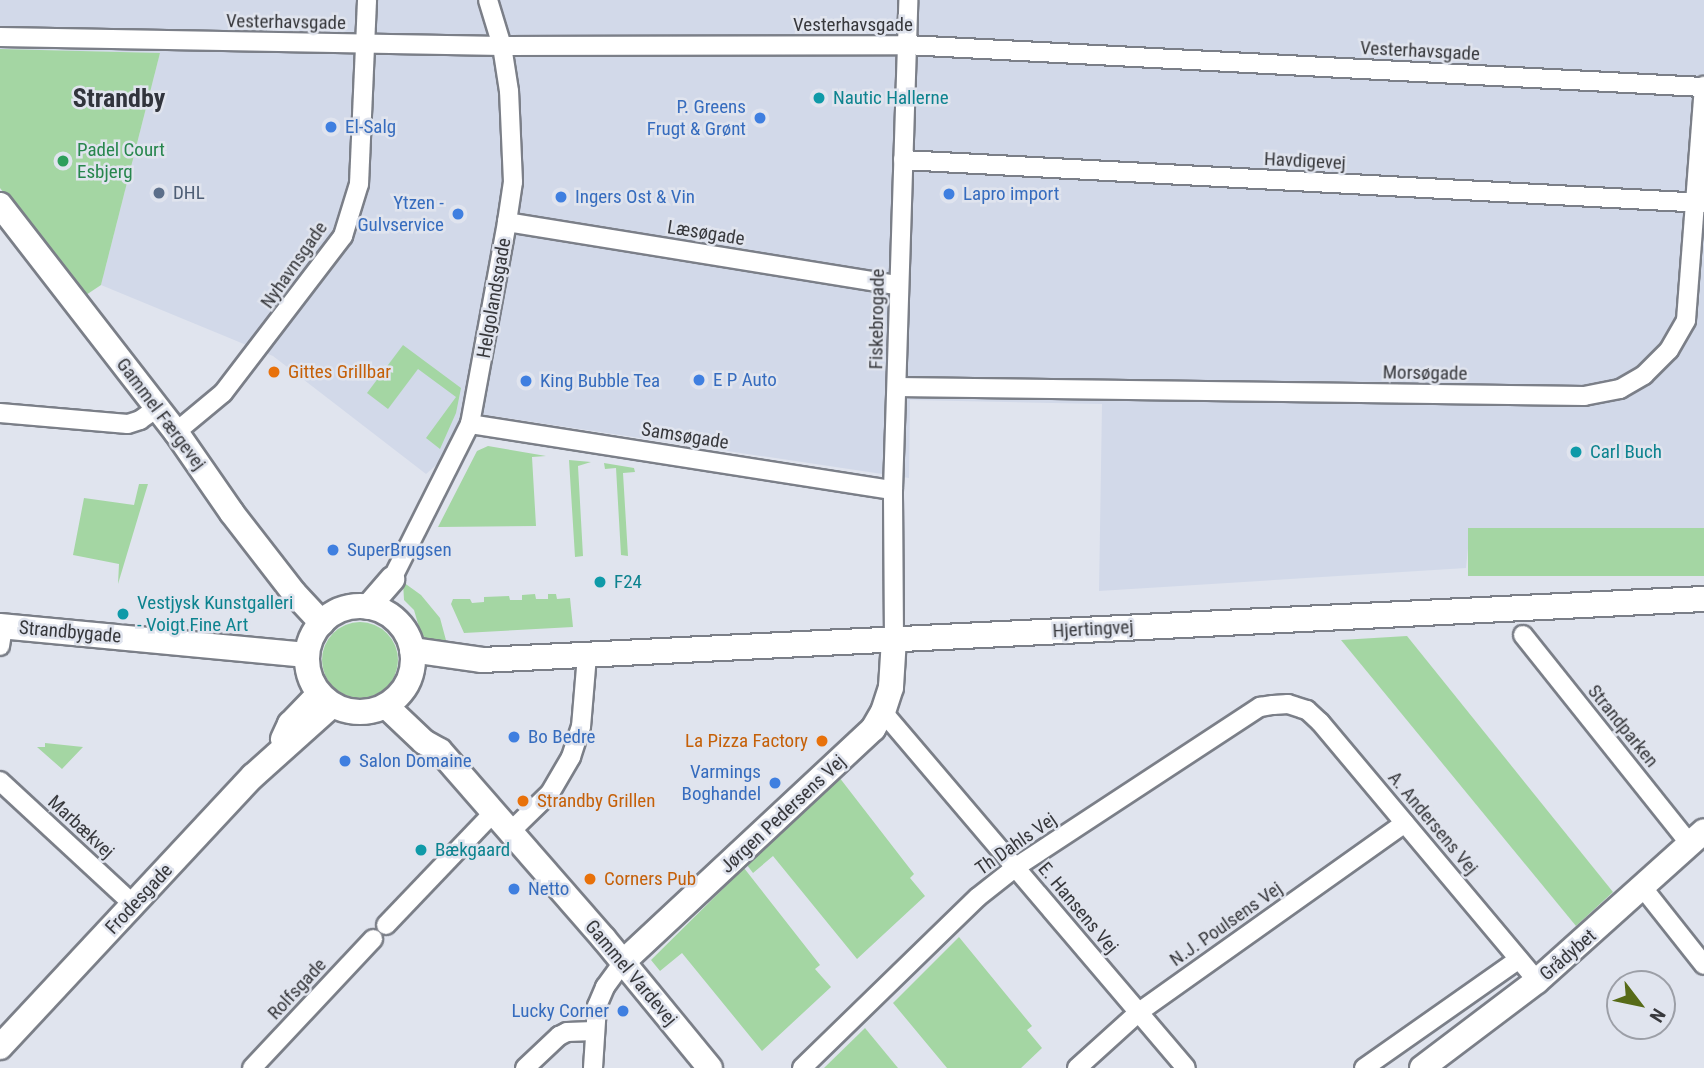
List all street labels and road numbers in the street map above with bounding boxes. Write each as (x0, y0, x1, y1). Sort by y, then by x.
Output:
street label: Vesterhavsgade (226, 10, 346, 34)
street label: Vesterhavsgade (793, 14, 913, 36)
street label: Vesterhavsgade (1360, 36, 1480, 66)
street label: Havdigevej (1264, 147, 1346, 175)
street label: Læsøgade (666, 216, 746, 250)
street label: Nyhavnsgade (256, 217, 332, 313)
street label: Helgolandsgade (472, 236, 516, 360)
street label: Fiskebrogade (865, 268, 889, 370)
street label: Gammel Færgevej (111, 353, 211, 475)
street label: Morsøgade (1382, 361, 1468, 385)
street label: Samsøgade (640, 418, 730, 454)
street label: Hjertingvej (1052, 615, 1134, 643)
street label: Strandbygade (18, 616, 122, 648)
street label: Strandparken (1583, 680, 1663, 772)
street label: Jørgen Pedersens Vej (716, 750, 850, 878)
street label: A. Andersens Vej (1383, 767, 1483, 879)
street label: Marbækvej (43, 791, 119, 863)
street label: Th Dahls Vej (971, 808, 1061, 880)
street label: E. Hansens Vej (1033, 858, 1123, 958)
street label: Frodesgade (101, 859, 177, 939)
street label: N.J. Poulsens Vej (1165, 877, 1287, 971)
street label: Gammel Vardevej (580, 916, 682, 1030)
street label: Grådybet (1535, 924, 1601, 986)
street label: Rolfsgade (263, 954, 331, 1024)

